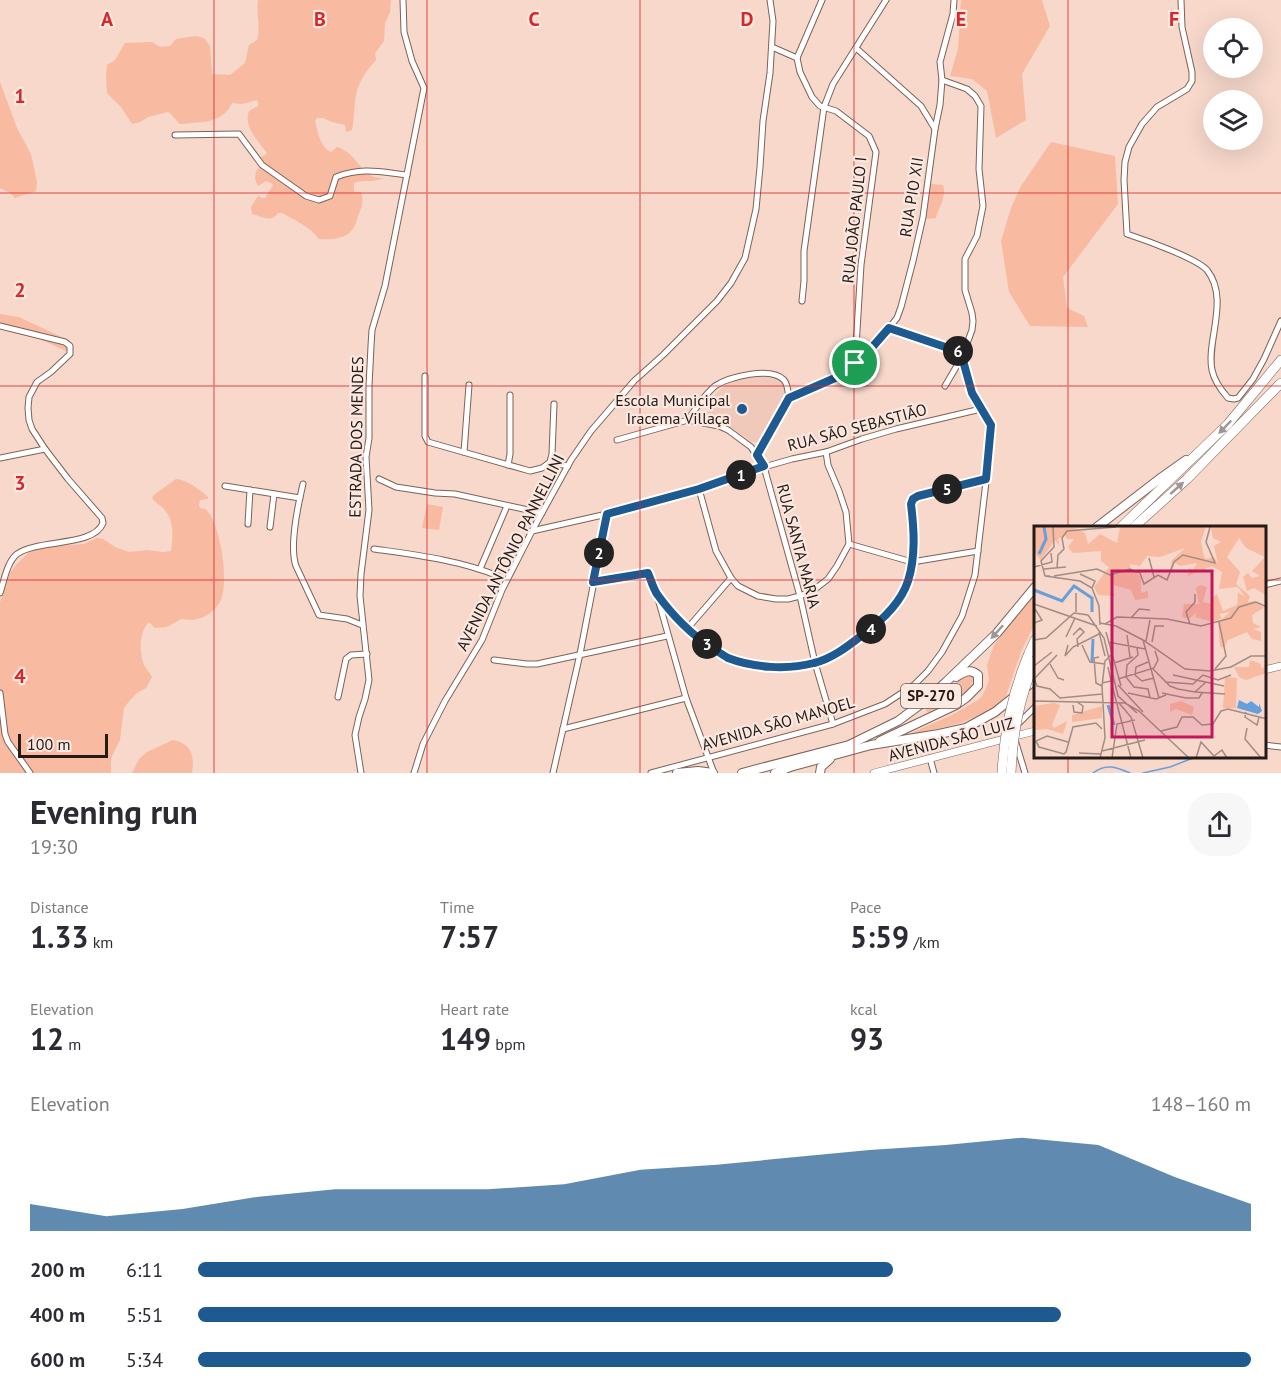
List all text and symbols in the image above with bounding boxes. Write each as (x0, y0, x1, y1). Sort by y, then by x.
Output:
text: A (101, 6, 114, 32)
text: B (314, 6, 326, 32)
text: C (528, 6, 540, 32)
text: D (741, 6, 754, 32)
text: E (956, 6, 966, 32)
text: F (1169, 6, 1179, 32)
map controls (1203, 18, 1263, 150)
button: locate (1203, 18, 1263, 78)
text: 1 (14, 83, 26, 109)
button: layers (1203, 90, 1263, 150)
street label: RUA JOÃO PAULO I (837, 156, 871, 284)
street label: RUA PIO XII (895, 156, 927, 238)
text: 2 (14, 277, 26, 303)
pin: 6 (943, 336, 973, 366)
pin (829, 337, 880, 388)
text: 6 (953, 341, 963, 361)
icon: arrive (838, 346, 871, 379)
street label: ESTRADA DOS MENDES (345, 356, 367, 518)
place label: Escola Municipal Iracema Villaça (615, 390, 730, 428)
street label: RUA SÃO SEBASTIÃO (785, 399, 929, 455)
marker: Escola Municipal Iracema Villaça (735, 402, 749, 416)
one-way arrow (1218, 420, 1232, 434)
street label: AVENIDA ANTÔNIO PANNELLINI (452, 450, 568, 654)
pin: 1 (726, 460, 756, 490)
text: 1 (736, 465, 746, 485)
text: 3 (14, 470, 26, 496)
pin: 5 (932, 474, 962, 504)
text: 5 (942, 479, 952, 499)
street label: RUA SANTA MARIA (773, 482, 825, 611)
one-way arrow (1169, 482, 1184, 495)
inset map (1034, 526, 1266, 758)
pin: 2 (584, 538, 614, 568)
text: 2 (594, 543, 604, 563)
pin: 4 (856, 614, 886, 644)
text: 4 (866, 619, 876, 639)
one-way arrow (991, 624, 1004, 639)
pin: 3 (692, 629, 722, 659)
text: 3 (702, 634, 712, 654)
text: 4 (14, 663, 26, 689)
road number: SP-270 (901, 684, 961, 708)
street label: AVENIDA SÃO MANOEL (699, 692, 857, 754)
street label: AVENIDA SÃO LUIZ (886, 713, 1016, 765)
scale bar (18, 731, 108, 758)
text: 100 m (27, 734, 70, 754)
text: Evening run (30, 790, 198, 833)
button: share (1188, 793, 1251, 856)
text: 19:30 (30, 834, 78, 860)
text: Distance (30, 897, 89, 917)
text: Time (440, 897, 474, 917)
text: Pace (850, 897, 881, 917)
text: 1.33 (30, 917, 88, 956)
text: 7:57 (440, 917, 499, 956)
text: 5:59 (850, 917, 909, 956)
text: km (88, 932, 113, 952)
text: /km (909, 932, 940, 952)
text: Elevation (30, 999, 94, 1019)
text: Heart rate (440, 999, 509, 1019)
text: kcal (850, 999, 877, 1019)
text: 12 (30, 1019, 64, 1058)
text: 149 (440, 1019, 491, 1058)
text: 93 (850, 1019, 884, 1058)
text: m (64, 1034, 81, 1054)
text: bpm (491, 1034, 526, 1054)
text: Elevation (30, 1091, 110, 1117)
text: 148–160 m (1151, 1091, 1251, 1117)
text: 200 m (30, 1257, 85, 1283)
text: 6:11 (126, 1257, 163, 1283)
text: 400 m (30, 1302, 85, 1328)
text: 5:51 (126, 1302, 163, 1328)
text: 600 m (30, 1347, 85, 1373)
text: 5:34 (126, 1347, 163, 1373)

